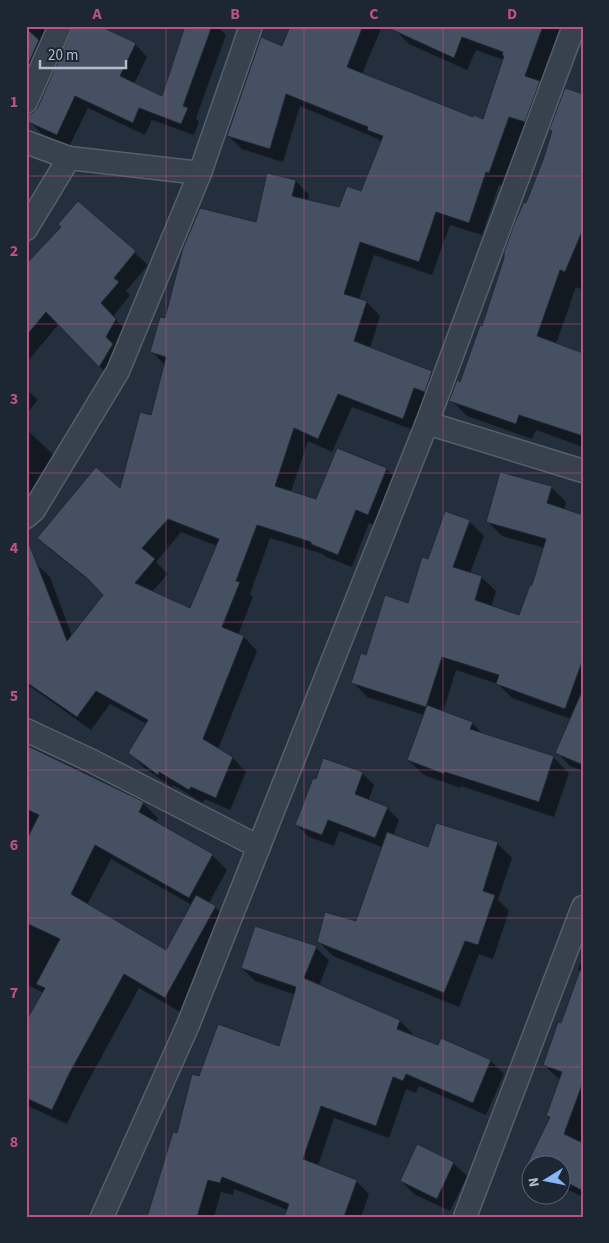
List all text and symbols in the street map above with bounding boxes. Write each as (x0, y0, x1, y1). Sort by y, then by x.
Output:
text: A (91, 3, 102, 25)
text: B (230, 3, 240, 25)
text: C (369, 3, 379, 25)
text: D (507, 3, 517, 25)
scale bar (40, 38, 126, 70)
text: 20 m (48, 45, 78, 66)
text: 1 (10, 91, 18, 113)
text: 2 (10, 240, 18, 262)
text: 3 (10, 388, 18, 410)
text: 4 (10, 537, 19, 559)
text: 5 (10, 685, 18, 707)
text: 6 (10, 834, 18, 856)
text: 7 (10, 982, 18, 1004)
text: 8 (10, 1131, 18, 1153)
north arrow (522, 1156, 572, 1206)
text: N (524, 1176, 545, 1188)

